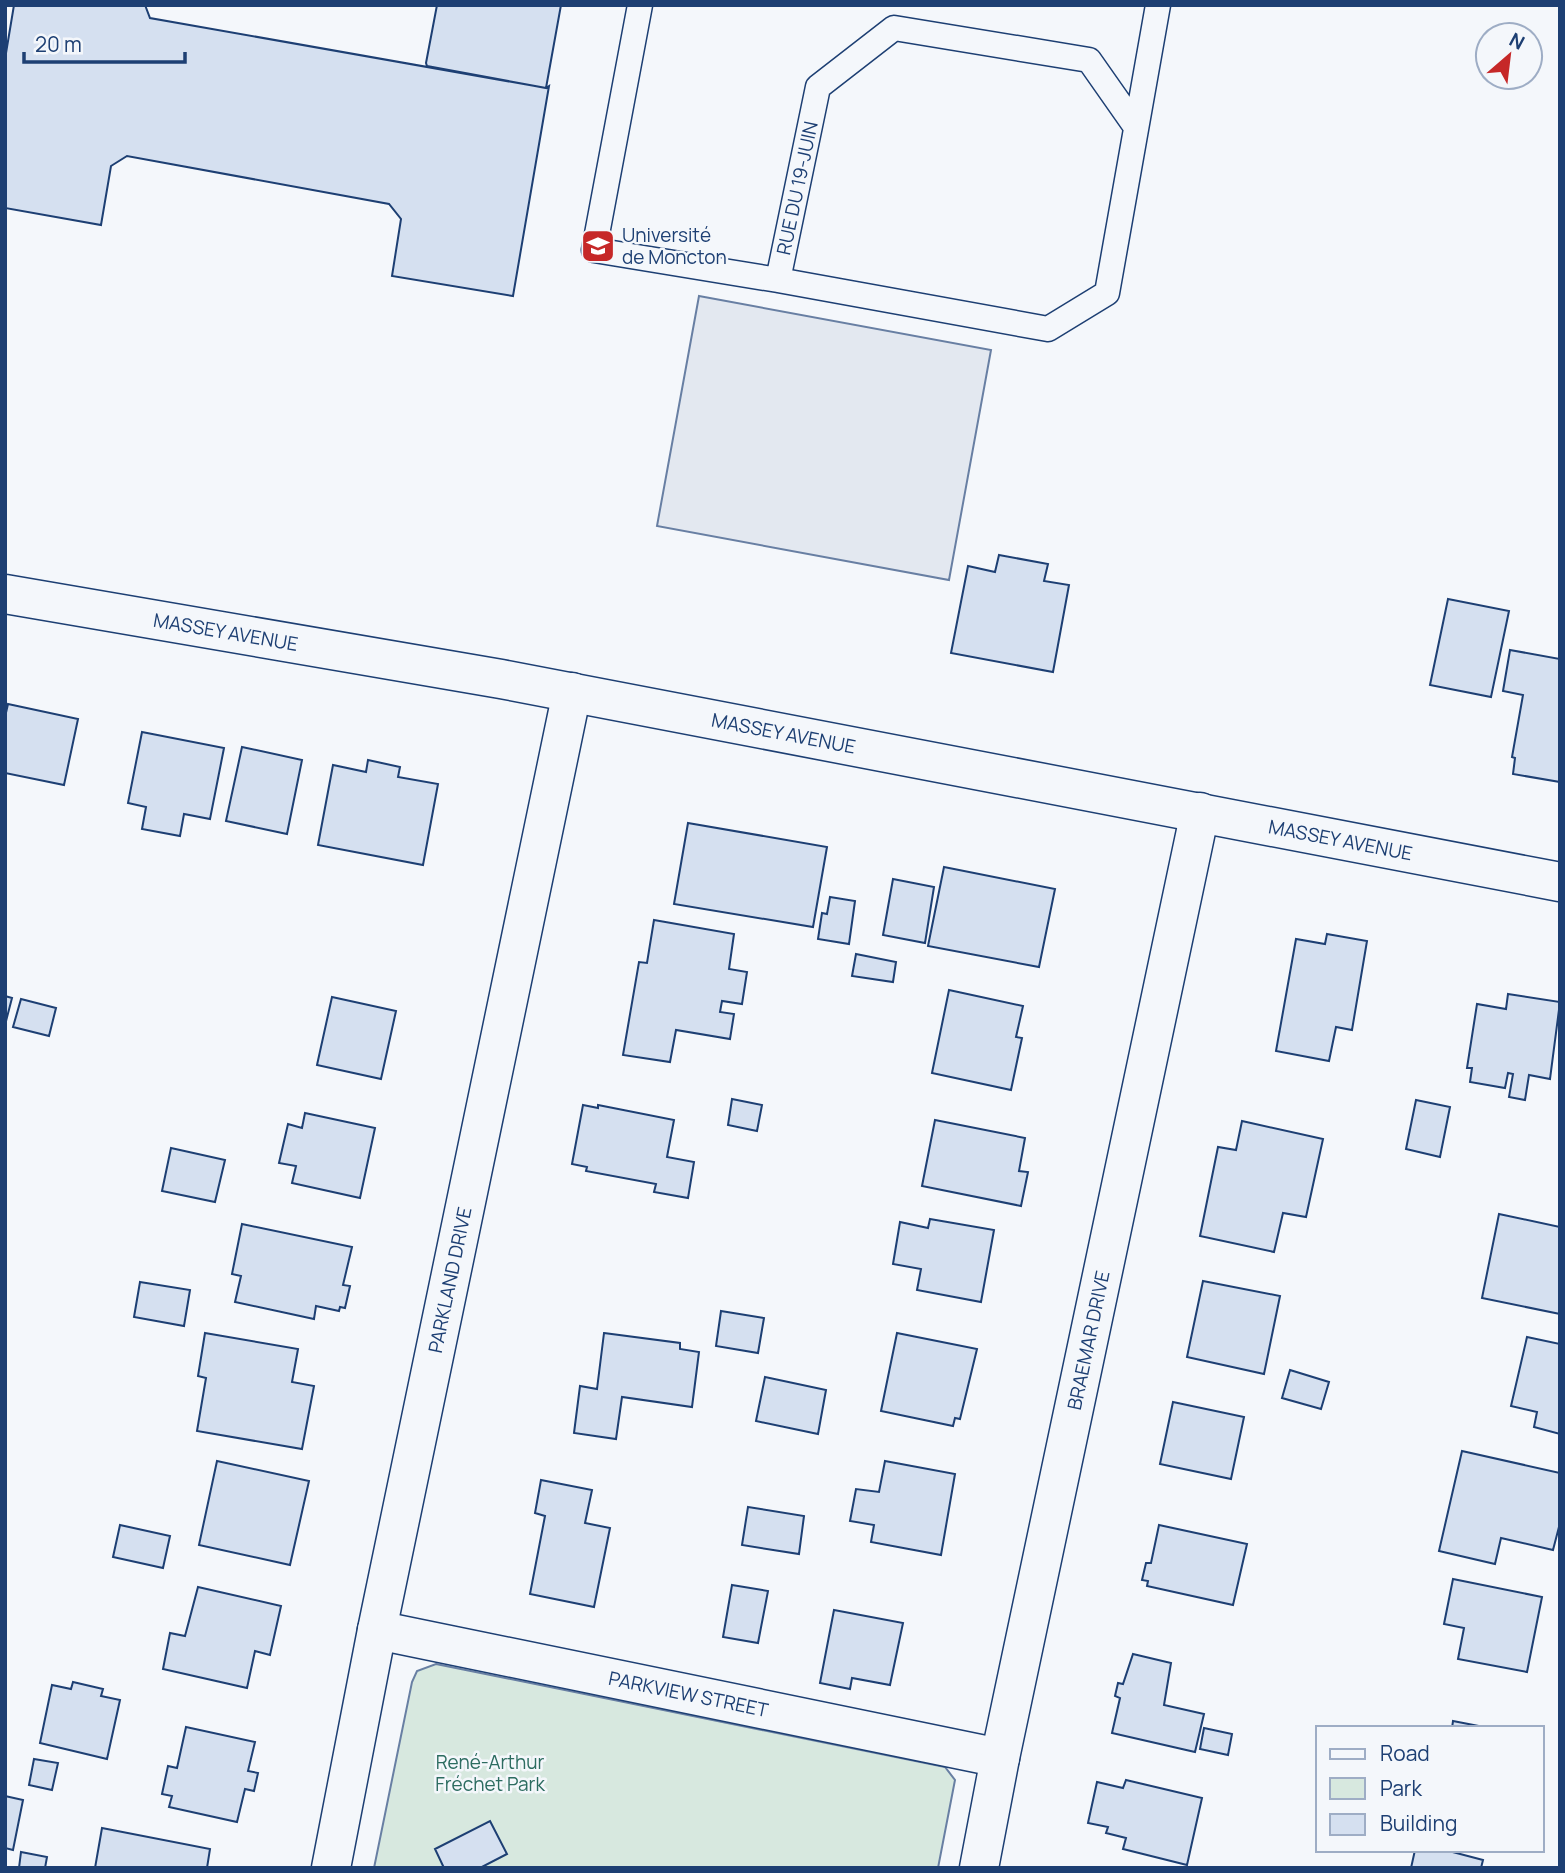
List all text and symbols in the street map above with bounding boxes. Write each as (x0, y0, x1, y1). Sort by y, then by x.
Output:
scale bar (24, 21, 186, 65)
north arrow (1474, 21, 1544, 91)
text: N (1505, 26, 1529, 56)
text: 20 m (35, 30, 82, 58)
street label: RUE DU 19-JUIN (770, 119, 824, 257)
place label: Université de Moncton (622, 222, 727, 270)
school or university icon: Université de Moncton (579, 227, 617, 265)
street label: MASSEY AVENUE (152, 607, 300, 657)
street label: MASSEY AVENUE (709, 707, 858, 760)
street label: MASSEY AVENUE (1266, 813, 1415, 866)
street label: PARKLAND DRIVE (422, 1204, 478, 1355)
street label: BRAEMAR DRIVE (1061, 1268, 1116, 1412)
street label: PARKVIEW STREET (606, 1665, 771, 1723)
legend (1316, 1726, 1544, 1852)
text: Road (1380, 1739, 1430, 1767)
park label: René-Arthur Fréchet Park (435, 1749, 545, 1797)
text: Park (1380, 1774, 1422, 1802)
text: Building (1380, 1809, 1457, 1837)

